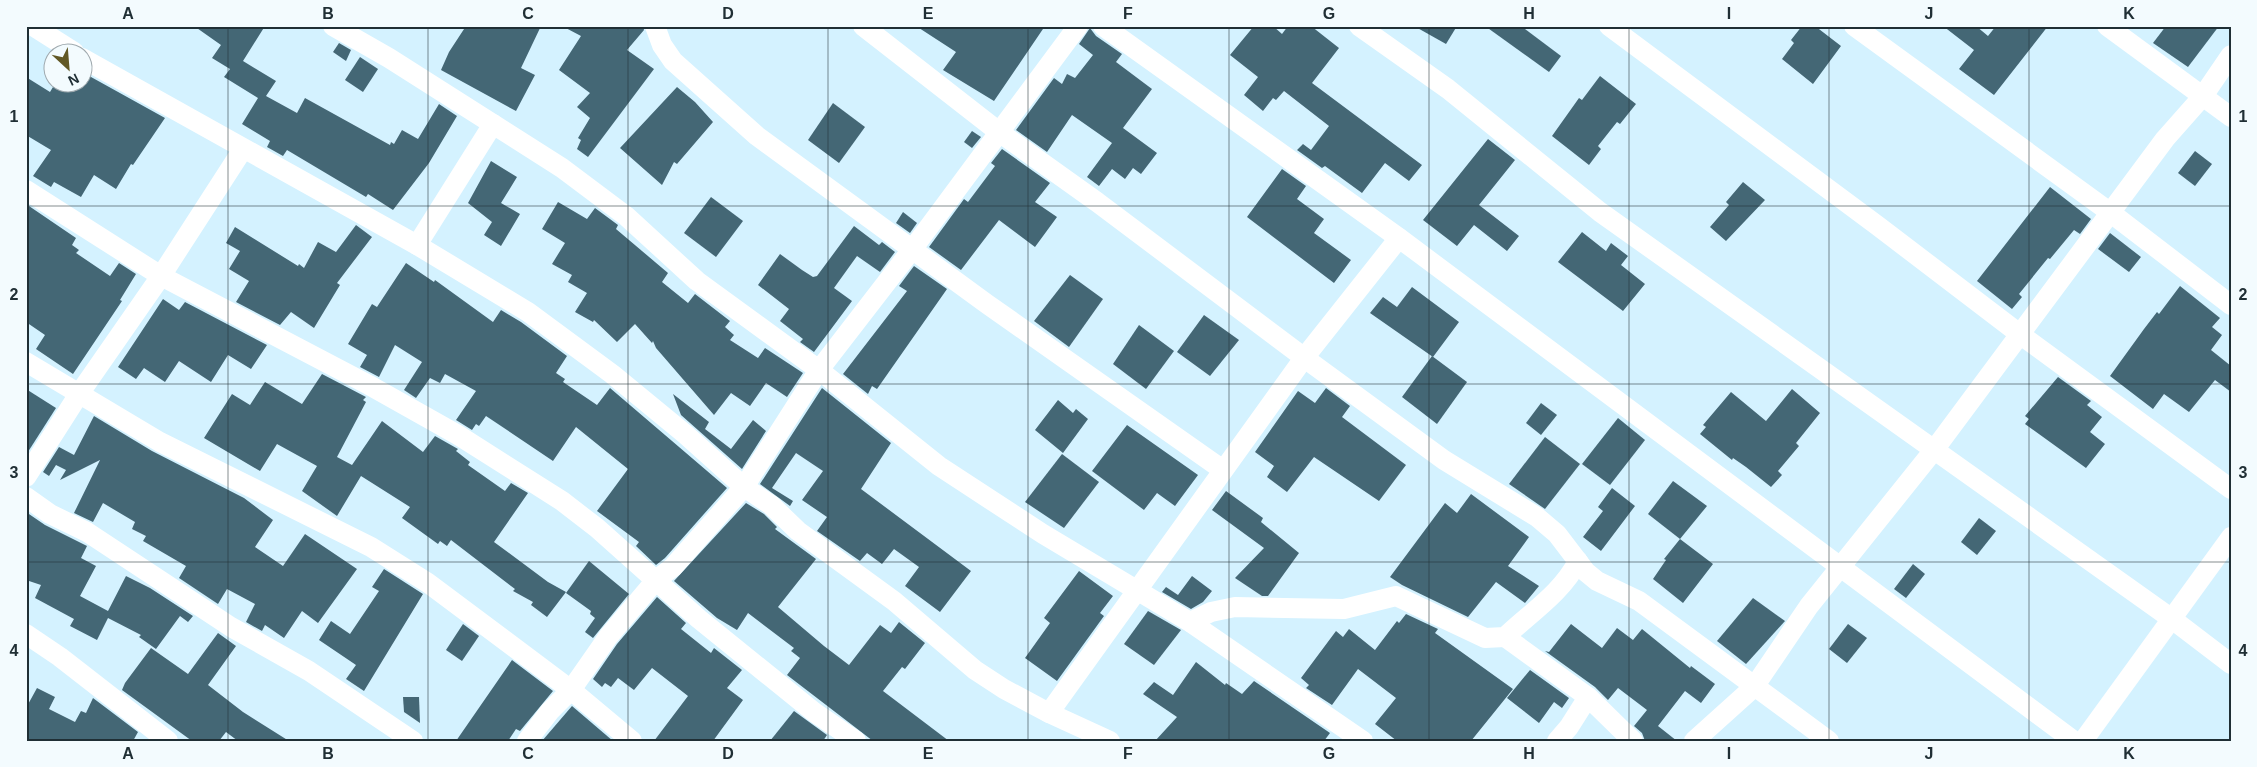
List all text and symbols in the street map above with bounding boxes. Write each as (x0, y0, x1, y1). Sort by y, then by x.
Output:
text: A (122, 5, 134, 22)
text: B (322, 5, 334, 22)
text: C (522, 5, 534, 22)
text: D (722, 5, 734, 22)
text: E (923, 5, 934, 22)
text: F (1123, 5, 1133, 22)
text: G (1323, 5, 1335, 22)
text: H (1523, 5, 1535, 22)
text: I (1727, 5, 1731, 22)
text: J (1925, 5, 1933, 22)
text: K (2123, 5, 2135, 22)
north arrow (42, 42, 92, 92)
text: N (66, 70, 82, 89)
text: 1 (10, 108, 19, 125)
text: 1 (2239, 108, 2248, 125)
text: 2 (10, 286, 19, 303)
text: 2 (2239, 286, 2248, 303)
text: 3 (10, 464, 19, 481)
text: 3 (2239, 464, 2248, 481)
text: 4 (10, 642, 19, 659)
text: 4 (2239, 642, 2248, 659)
text: A (122, 745, 134, 762)
text: B (322, 745, 334, 762)
text: C (522, 745, 534, 762)
text: D (722, 745, 734, 762)
text: E (923, 745, 934, 762)
text: F (1123, 745, 1133, 762)
text: G (1323, 745, 1335, 762)
text: H (1523, 745, 1535, 762)
text: I (1727, 745, 1731, 762)
text: J (1925, 745, 1933, 762)
text: K (2123, 745, 2135, 762)

